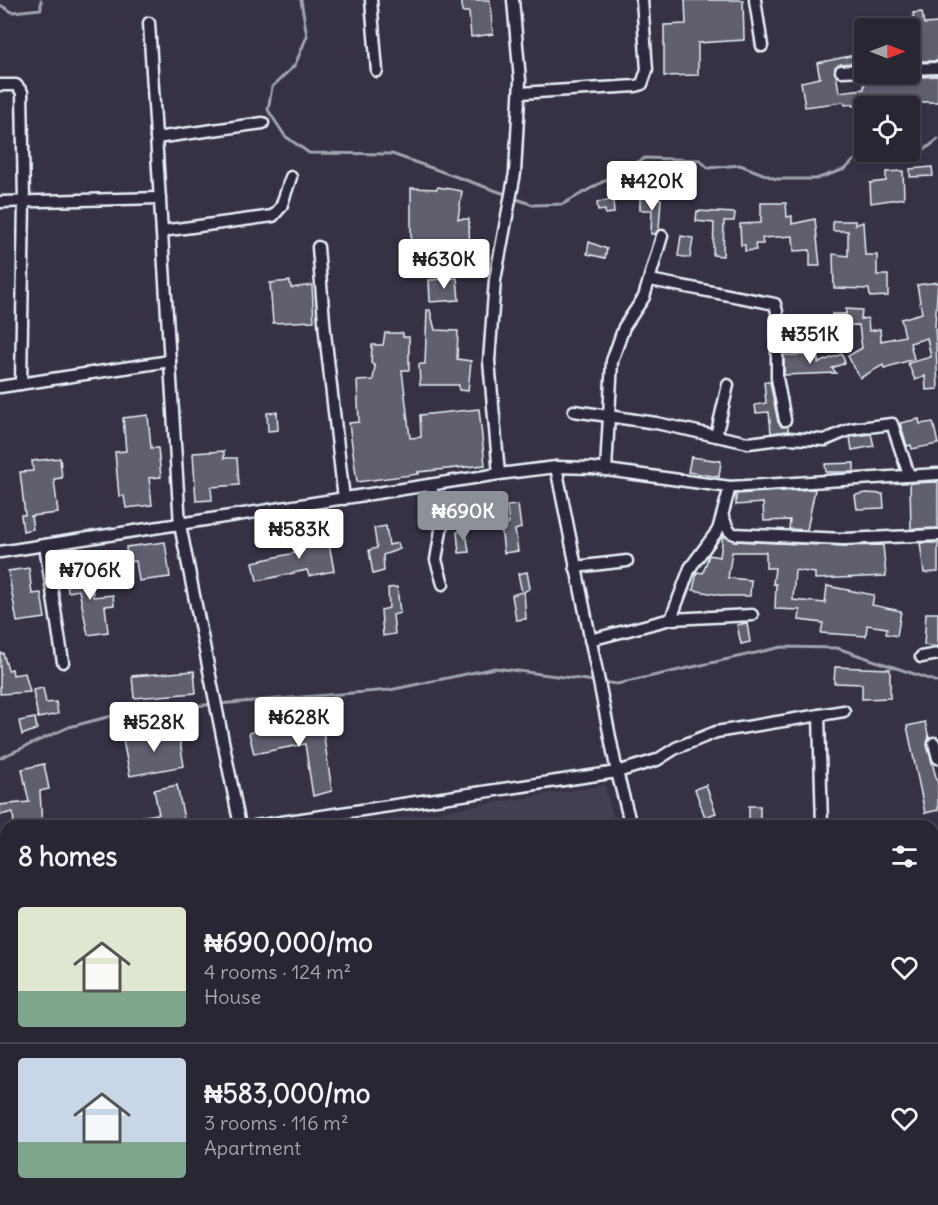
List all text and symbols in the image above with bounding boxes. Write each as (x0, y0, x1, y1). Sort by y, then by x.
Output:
north arrow (854, 18, 920, 84)
map controls (854, 18, 920, 162)
button: locate (854, 96, 920, 162)
pin: ₦420K (610, 161, 694, 212)
text: ₦420K (621, 168, 683, 193)
pin: ₦630K (402, 239, 486, 290)
text: ₦630K (413, 246, 475, 271)
pin: ₦351K (768, 314, 852, 365)
text: ₦351K (781, 321, 839, 346)
pin: ₦690K (421, 491, 505, 542)
text: ₦690K (431, 498, 495, 523)
pin: ₦583K (257, 509, 341, 560)
text: ₦583K (268, 516, 330, 541)
pin: ₦706K (48, 550, 132, 601)
text: ₦706K (59, 557, 121, 582)
pin: ₦628K (257, 697, 341, 748)
pin: ₦528K (112, 702, 196, 753)
text: ₦628K (269, 704, 329, 729)
text: ₦528K (124, 709, 184, 734)
text: 8 homes (18, 840, 117, 873)
icon: filters (888, 840, 921, 873)
text: ₦690,000/mo (204, 926, 373, 959)
icon: home (66, 931, 138, 1003)
icon: heart (888, 951, 921, 984)
text: 4 rooms · 124 m² (204, 959, 351, 984)
text: House (204, 984, 261, 1009)
text: ₦583,000/mo (204, 1077, 370, 1110)
icon: home (66, 1082, 138, 1154)
icon: heart (888, 1102, 921, 1135)
text: 3 rooms · 116 m² (204, 1110, 348, 1135)
text: Apartment (204, 1135, 301, 1160)

